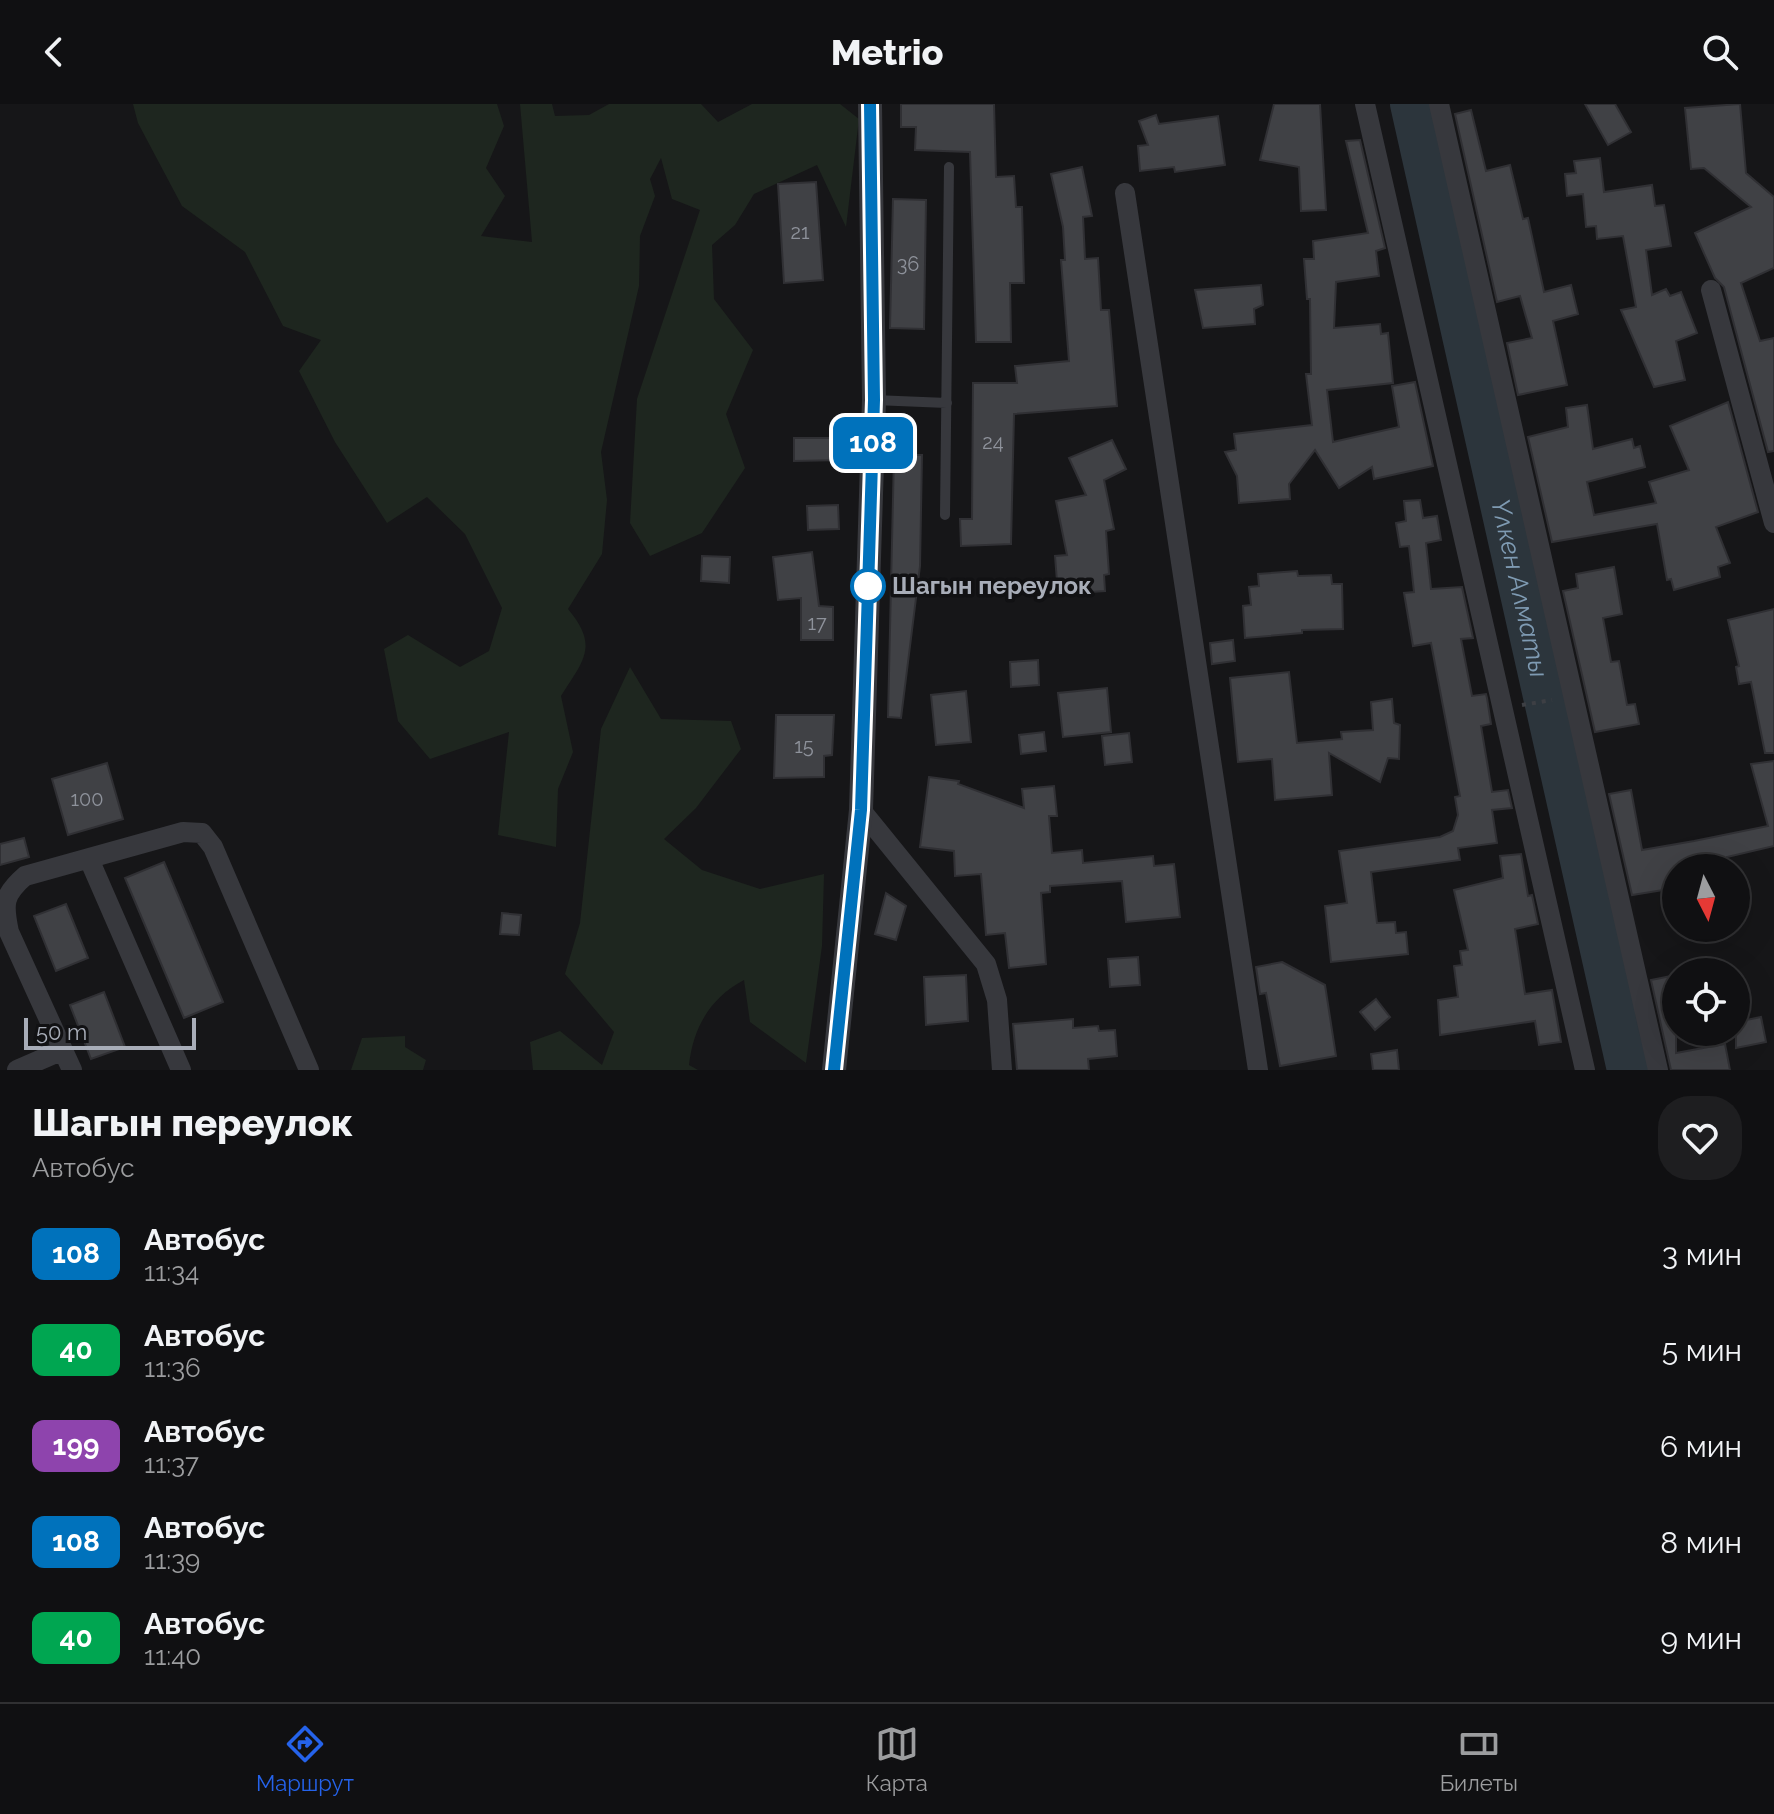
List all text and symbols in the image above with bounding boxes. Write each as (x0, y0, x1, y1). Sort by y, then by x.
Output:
icon: back (32, 30, 76, 74)
icon: search (1698, 30, 1742, 74)
text: Metrio (831, 31, 943, 73)
house number: 21 (791, 220, 810, 244)
house number: 36 (897, 252, 919, 276)
line badge: 108 (827, 417, 919, 469)
text: 108 (849, 426, 897, 459)
house number: 24 (982, 430, 1004, 454)
water label: Үлкен Алматы (1485, 496, 1554, 680)
marker: Шагын переулок (851, 569, 885, 603)
place label: Шагын переулок (892, 571, 1092, 600)
house number: 17 (807, 611, 827, 635)
house number: 15 (794, 734, 814, 758)
house number: 100 (70, 787, 104, 811)
north arrow (1662, 854, 1750, 942)
map controls (1662, 854, 1750, 1046)
button: locate (1662, 958, 1750, 1046)
scale bar (24, 1014, 196, 1050)
text: 50 m (36, 1019, 87, 1045)
button: heart (1658, 1096, 1742, 1180)
text: Шагын переулок (32, 1100, 354, 1145)
text: Автобус (32, 1153, 135, 1183)
text: Автобус (144, 1222, 265, 1257)
text: 108 (52, 1237, 100, 1270)
text: 3 мин (1662, 1237, 1742, 1272)
text: 11:34 (144, 1257, 199, 1287)
text: Автобус (144, 1318, 265, 1353)
text: 40 (59, 1333, 93, 1366)
text: 5 мин (1662, 1333, 1742, 1368)
text: 11:36 (144, 1353, 201, 1383)
text: Автобус (144, 1414, 265, 1449)
text: 199 (53, 1429, 99, 1462)
text: 6 мин (1660, 1429, 1742, 1464)
text: 11:37 (144, 1449, 199, 1479)
text: Автобус (144, 1510, 265, 1545)
text: 108 (52, 1525, 100, 1558)
text: 8 мин (1660, 1525, 1742, 1560)
text: 11:39 (144, 1545, 200, 1575)
text: Автобус (144, 1606, 265, 1641)
text: 40 (59, 1621, 93, 1654)
text: 9 мин (1660, 1621, 1742, 1656)
text: 11:40 (144, 1641, 201, 1671)
tab: Маршрут (256, 1722, 354, 1796)
tab: Карта (866, 1722, 928, 1796)
tab: Билеты (1440, 1722, 1518, 1796)

